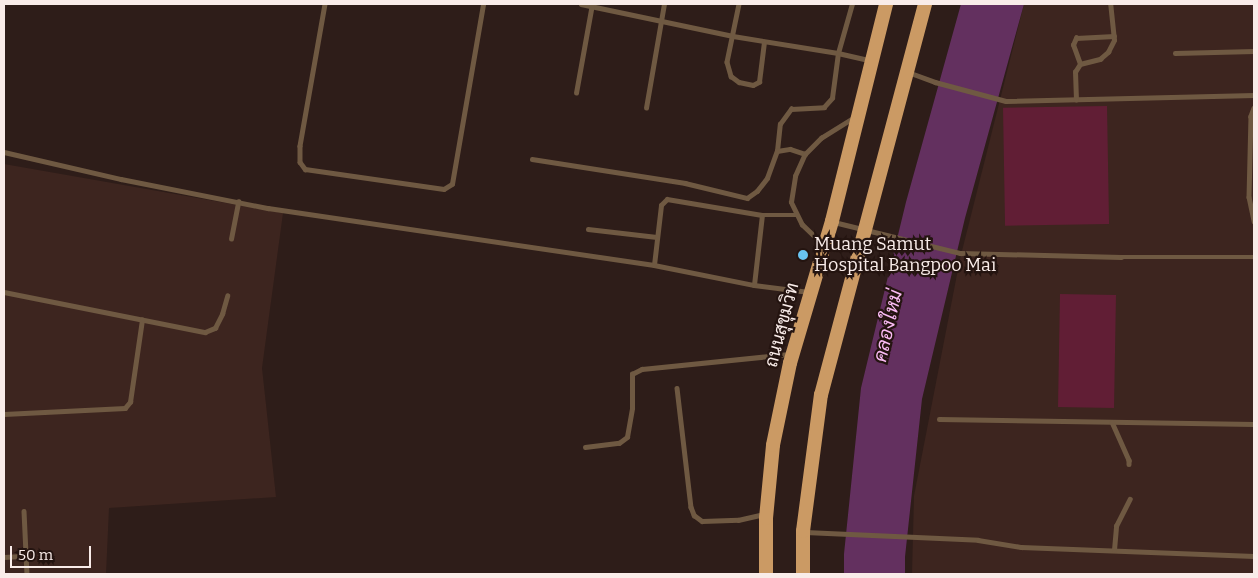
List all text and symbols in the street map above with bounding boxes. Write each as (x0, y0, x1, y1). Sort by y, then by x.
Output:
place label: Muang Samut Hospital Bangpoo Mai (814, 234, 996, 276)
marker: Muang Samut Hospital Bangpoo Mai (796, 248, 810, 262)
street label: ถนนสุขุมวิท (760, 280, 804, 370)
water label: คลองใหม่ (869, 288, 907, 364)
scale bar (12, 536, 94, 568)
text: 50 m (18, 546, 53, 564)

